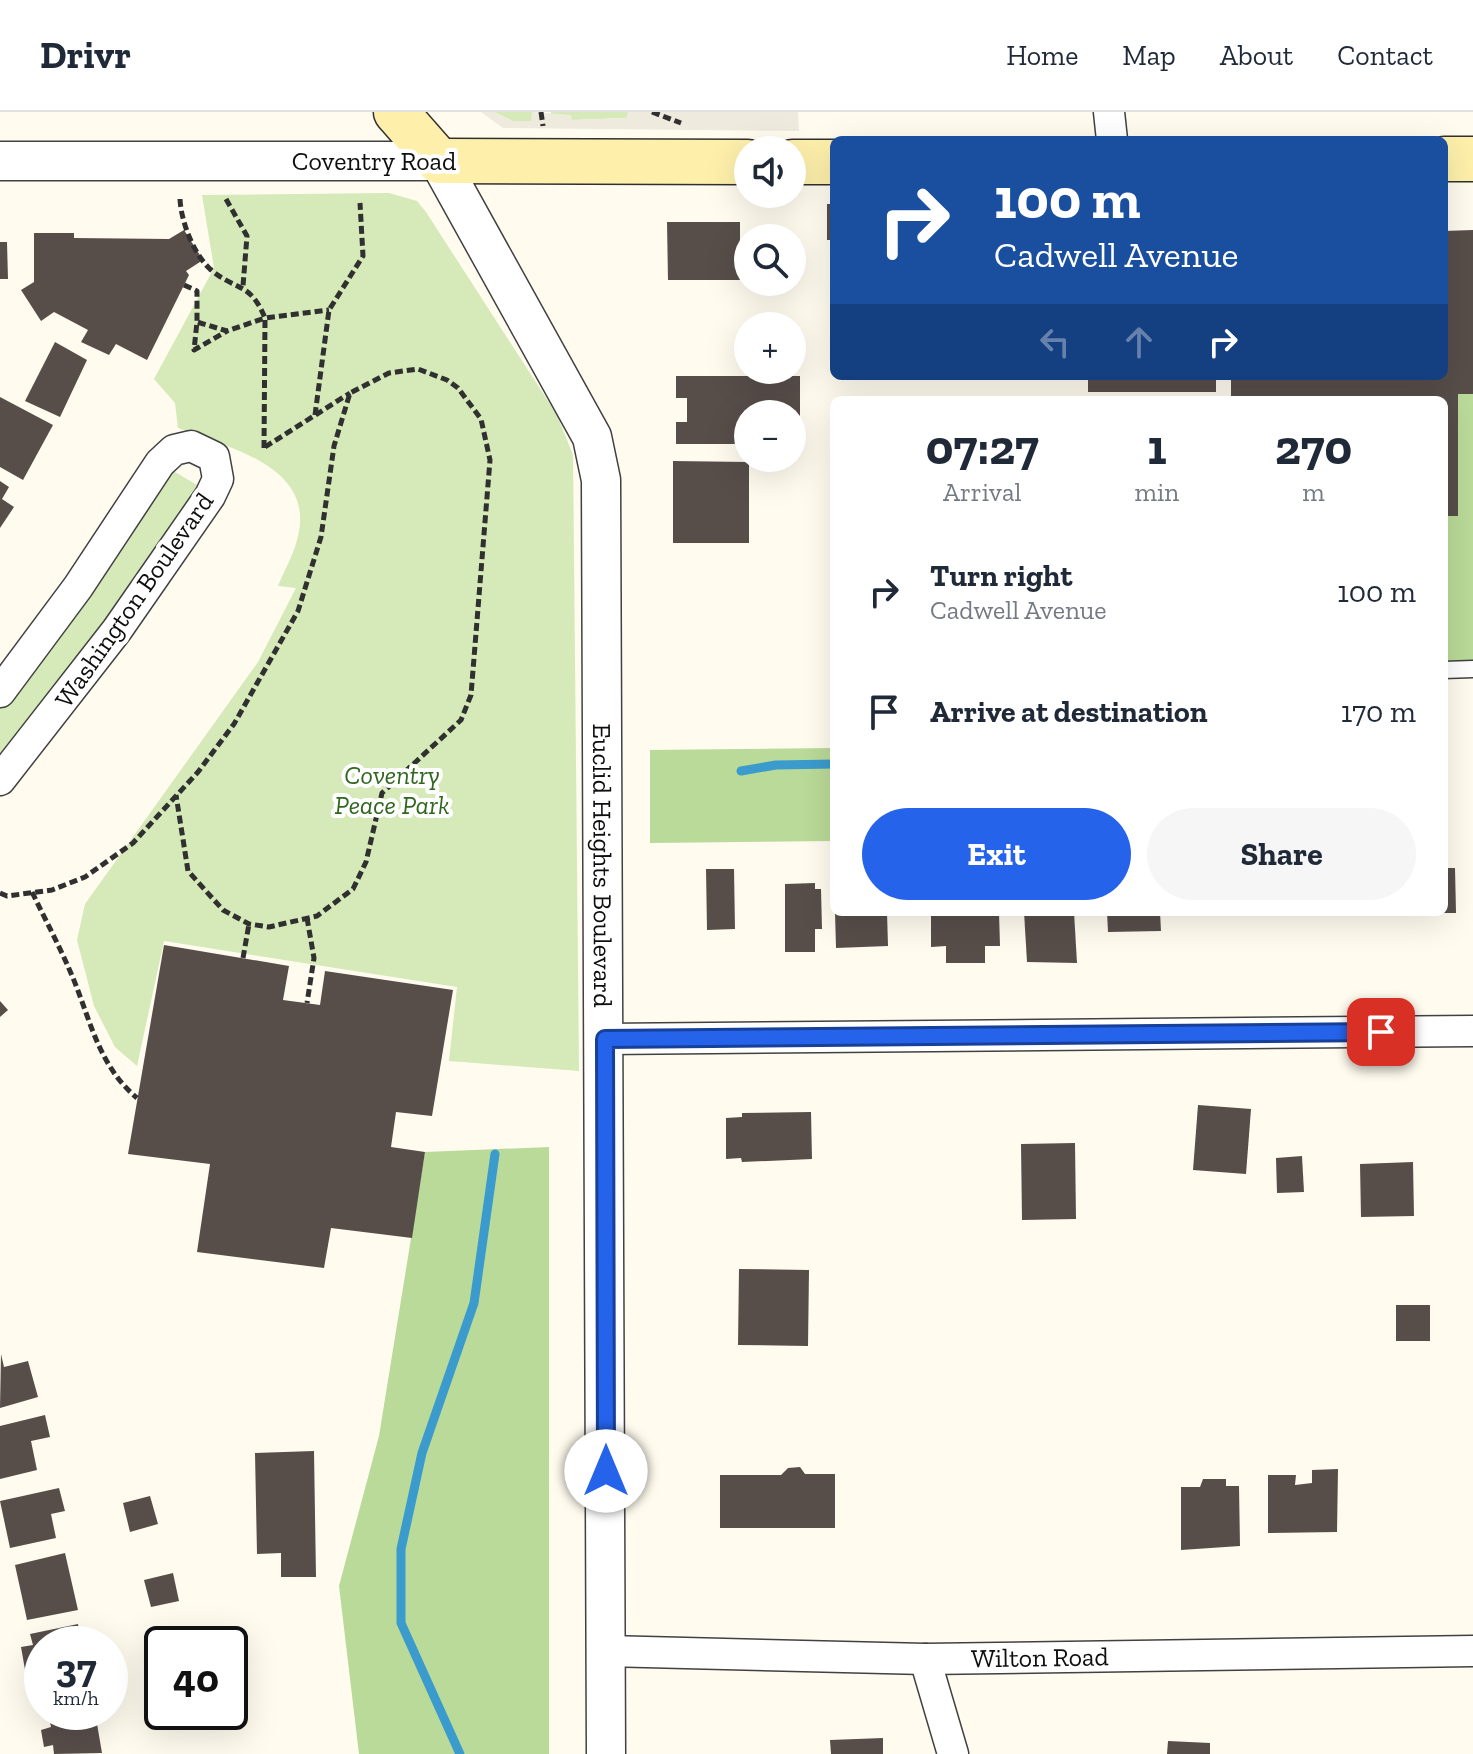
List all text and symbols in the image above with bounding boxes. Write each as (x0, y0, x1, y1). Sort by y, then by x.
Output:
text: Drivr (40, 32, 131, 78)
text: Home (1006, 39, 1078, 72)
text: Map (1122, 39, 1176, 72)
text: About (1220, 39, 1293, 72)
text: Contact (1337, 39, 1433, 72)
map controls (734, 136, 806, 472)
button: sound (734, 136, 806, 208)
street label: Coventry Road (292, 145, 456, 177)
text: 100 m (994, 165, 1141, 232)
icon: right (862, 168, 966, 272)
button: search (734, 224, 806, 296)
text: Cadwell Avenue (994, 233, 1239, 276)
button: + (734, 312, 806, 384)
icon: left (1033, 320, 1077, 364)
icon: ahead (1117, 320, 1161, 364)
icon: right (1201, 320, 1245, 364)
button: − (734, 400, 806, 472)
text: 07:27 (926, 419, 1039, 476)
text: 1 (1147, 419, 1167, 476)
text: 270 (1275, 419, 1352, 476)
text: Arrival (943, 476, 1021, 508)
text: min (1135, 476, 1179, 508)
text: m (1302, 476, 1325, 508)
street label: Washington Boulevard (48, 486, 220, 714)
text: Turn right (930, 558, 1072, 594)
icon: right (862, 570, 906, 614)
text: 100 m (1337, 574, 1416, 610)
text: Cadwell Avenue (930, 594, 1107, 626)
icon: arrive (862, 690, 906, 734)
text: Arrive at destination (930, 694, 1207, 730)
text: 170 m (1341, 694, 1416, 730)
street label: Euclid Heights Boulevard (586, 723, 619, 1008)
park label: Coventry Peace Park (334, 759, 450, 821)
button: Exit (862, 808, 1131, 900)
button: Share (1147, 808, 1416, 900)
pin (1347, 998, 1415, 1066)
icon: arrive (1359, 1010, 1403, 1054)
position arrow (564, 1429, 648, 1513)
speed limit sign: 40 (144, 1626, 248, 1730)
street label: Wilton Road (971, 1640, 1109, 1674)
text: 37 (55, 1644, 97, 1692)
text: km/h (53, 1686, 99, 1710)

